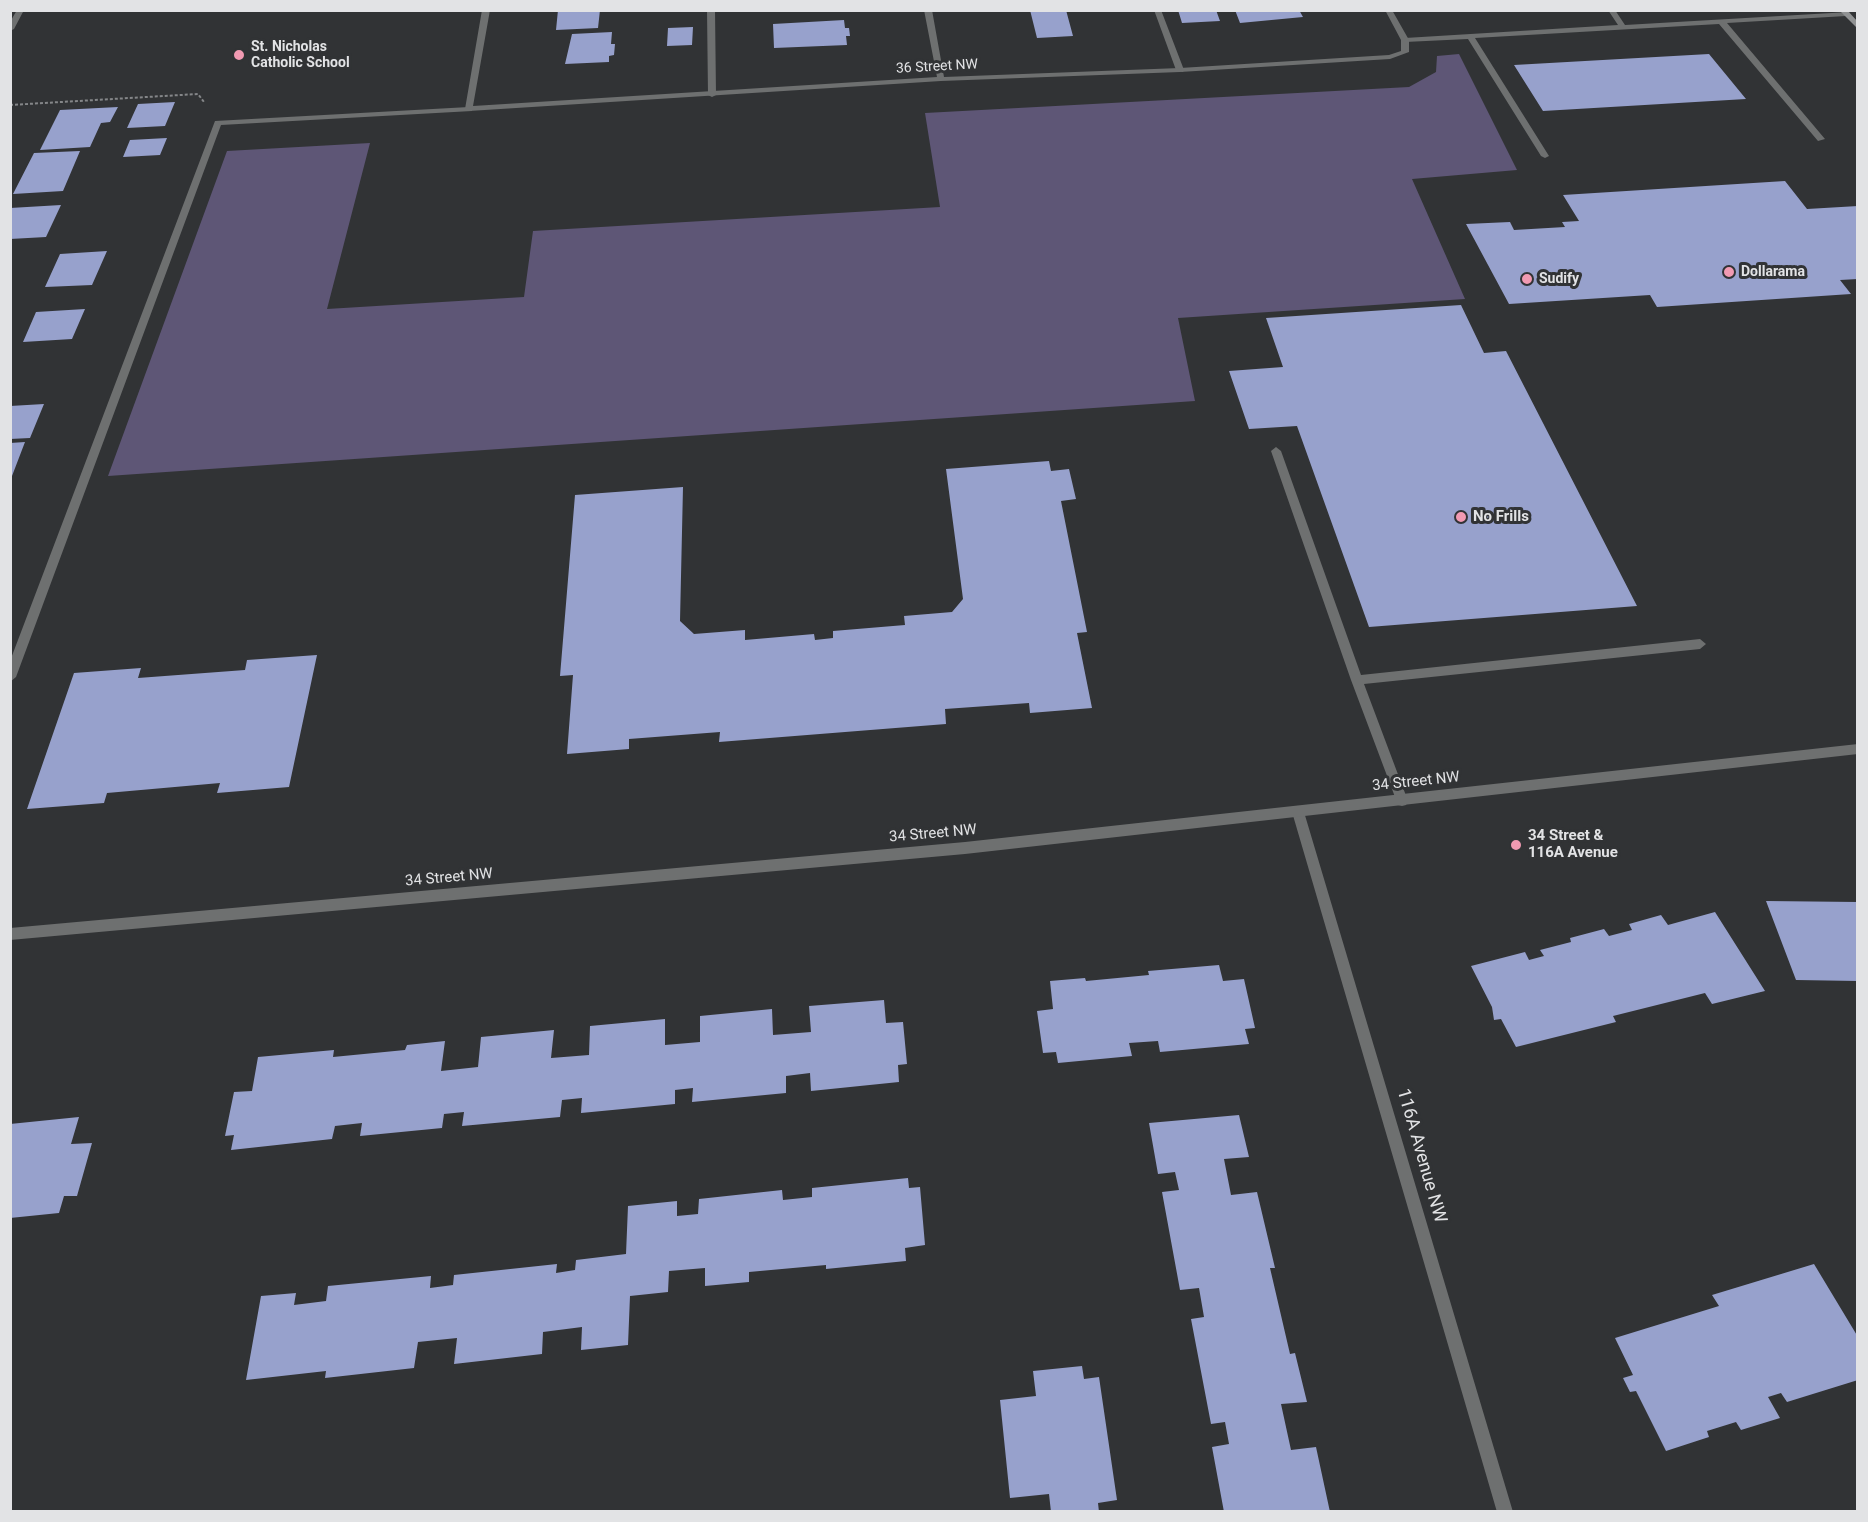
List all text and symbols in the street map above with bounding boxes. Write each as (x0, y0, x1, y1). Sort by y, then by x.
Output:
place label: St. Nicholas Catholic School (251, 39, 350, 72)
marker: St. Nicholas Catholic School (232, 48, 246, 62)
street label: 36 Street NW (896, 56, 978, 78)
place label: Dollarama (1741, 264, 1805, 280)
marker: Dollarama (1722, 265, 1736, 279)
place label: Sudify (1539, 271, 1579, 287)
marker: Sudify (1520, 272, 1534, 286)
place label: No Frills (1473, 508, 1529, 526)
marker: No Frills (1454, 510, 1468, 524)
street label: 34 Street NW (1371, 768, 1461, 796)
street label: 34 Street NW (888, 821, 978, 847)
place label: 34 Street & 116A Avenue (1528, 827, 1618, 862)
marker: 34 Street & 116A Avenue (1509, 838, 1523, 852)
street label: 34 Street NW (404, 865, 494, 891)
street label: 116A Avenue NW (1392, 1086, 1450, 1226)

